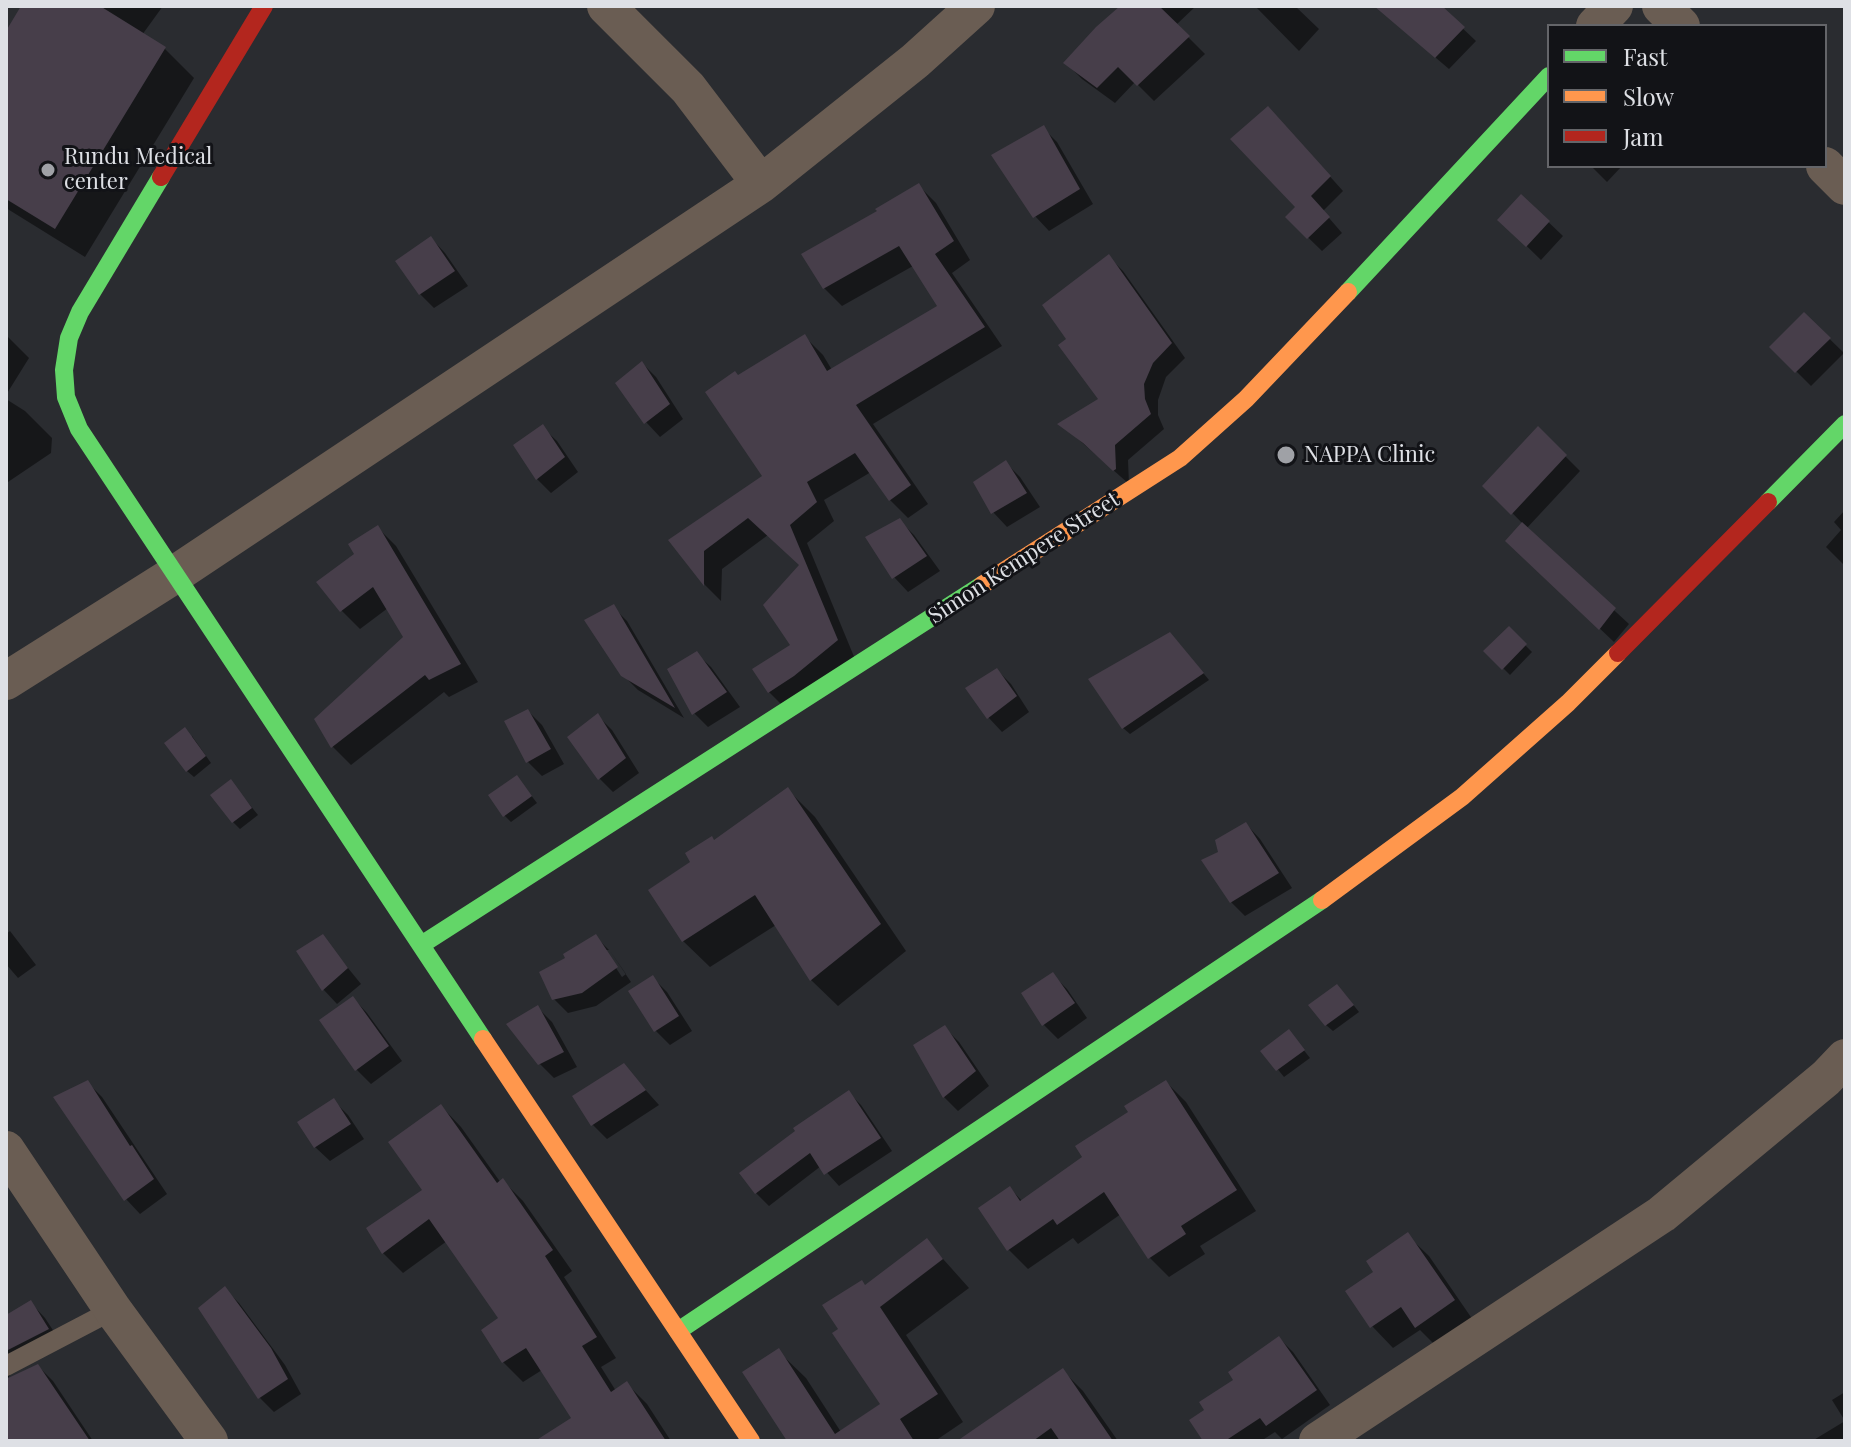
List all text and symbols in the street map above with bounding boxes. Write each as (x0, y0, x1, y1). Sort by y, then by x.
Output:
legend (1547, 24, 1827, 168)
text: Fast (1623, 40, 1668, 72)
text: Slow (1623, 80, 1674, 112)
text: Jam (1623, 120, 1664, 152)
place label: Rundu Medical center (64, 144, 212, 196)
marker: Rundu Medical center (39, 161, 57, 179)
place label: NAPPA Clinic (1304, 442, 1435, 468)
marker: NAPPA Clinic (1275, 444, 1297, 466)
street label: Simon Kempere Street (923, 486, 1125, 630)

